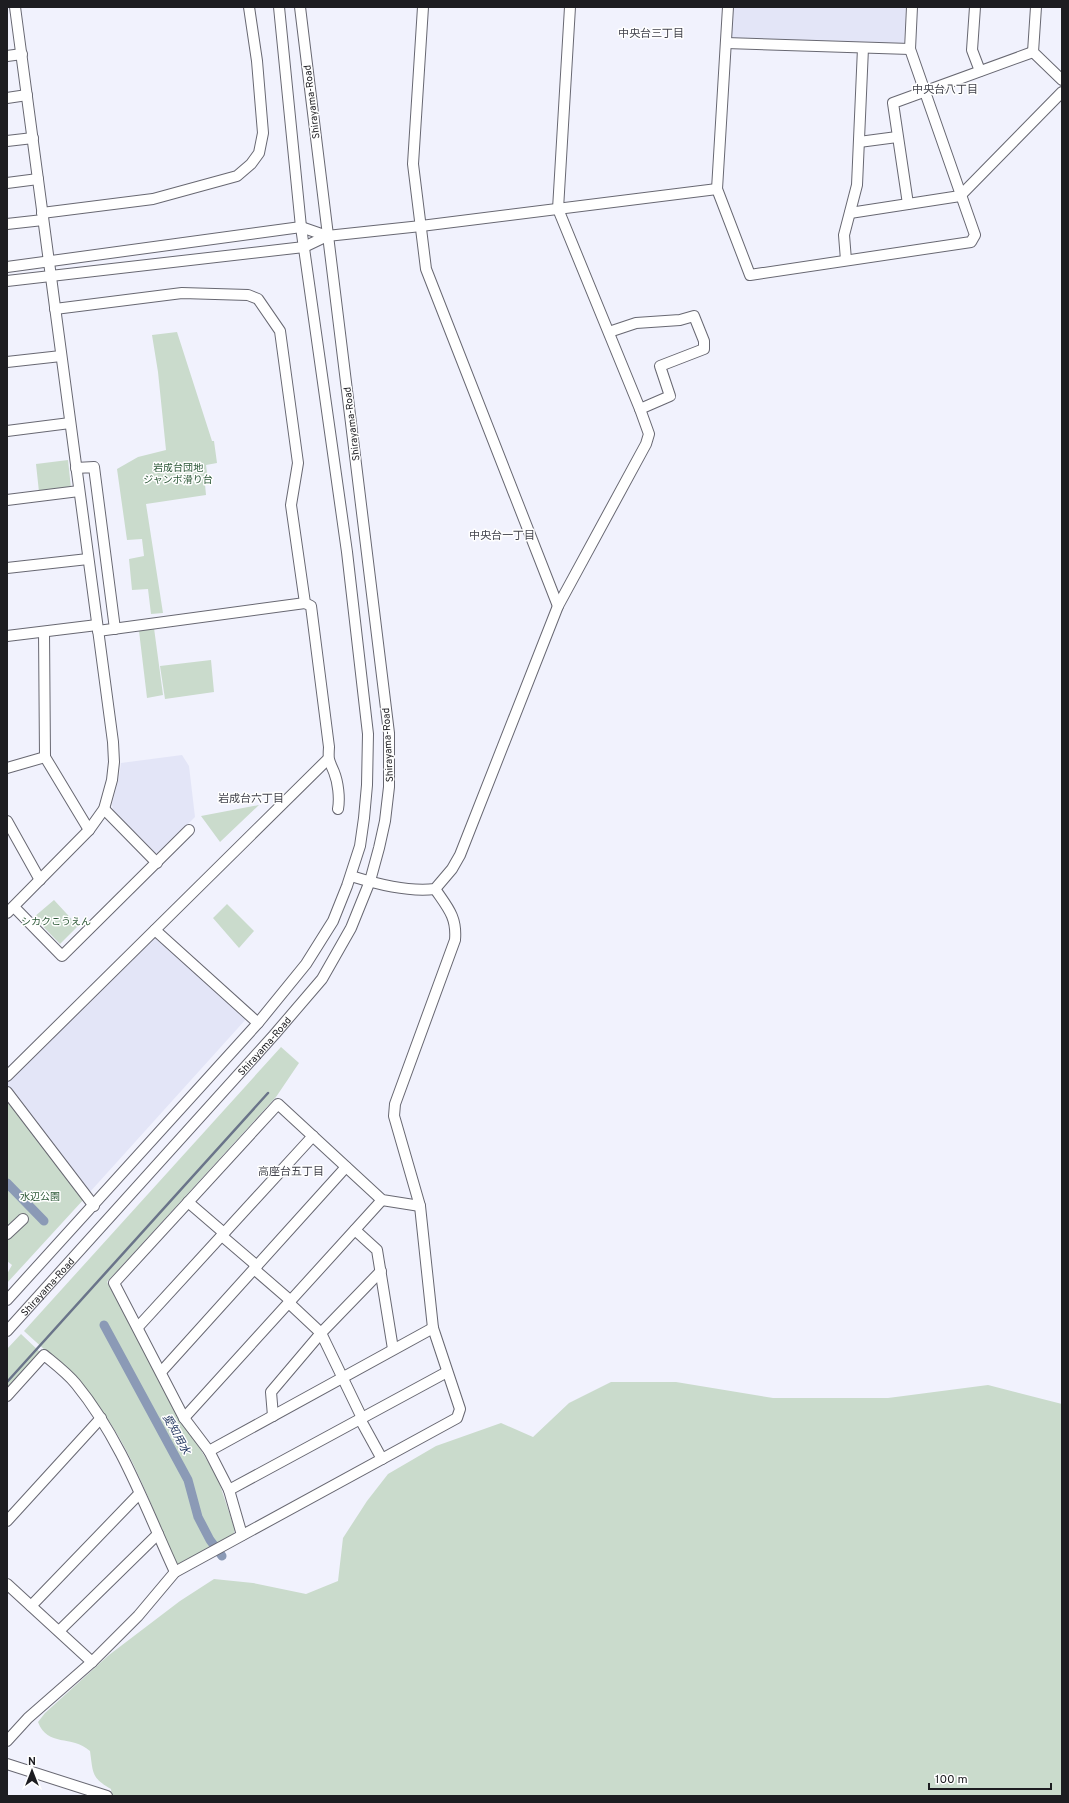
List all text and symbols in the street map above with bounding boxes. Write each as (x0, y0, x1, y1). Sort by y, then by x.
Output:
district label: 中央台三丁目 (618, 27, 684, 41)
street label: Shirayama-Road (302, 64, 323, 140)
district label: 中央台八丁目 (912, 83, 978, 97)
street label: Shirayama-Road (342, 386, 363, 462)
park label: 岩成台団地 ジャンボ滑り台 (143, 462, 213, 487)
district label: 中央台一丁目 (469, 529, 535, 543)
street label: Shirayama-Road (380, 707, 397, 782)
district label: 岩成台六丁目 (218, 792, 284, 806)
park label: シカクこうえん (21, 916, 91, 929)
street label: Shirayama-Road (236, 1015, 295, 1079)
district label: 高座台五丁目 (258, 1165, 324, 1179)
park label: 水辺公園 (20, 1191, 60, 1204)
street label: Shirayama-Road (19, 1255, 78, 1319)
water label: 愛知用水 (159, 1412, 193, 1458)
north arrow (12, 1751, 52, 1791)
text: N (28, 1755, 36, 1769)
scale bar (929, 1765, 1051, 1791)
text: 100 m (935, 1772, 968, 1788)

